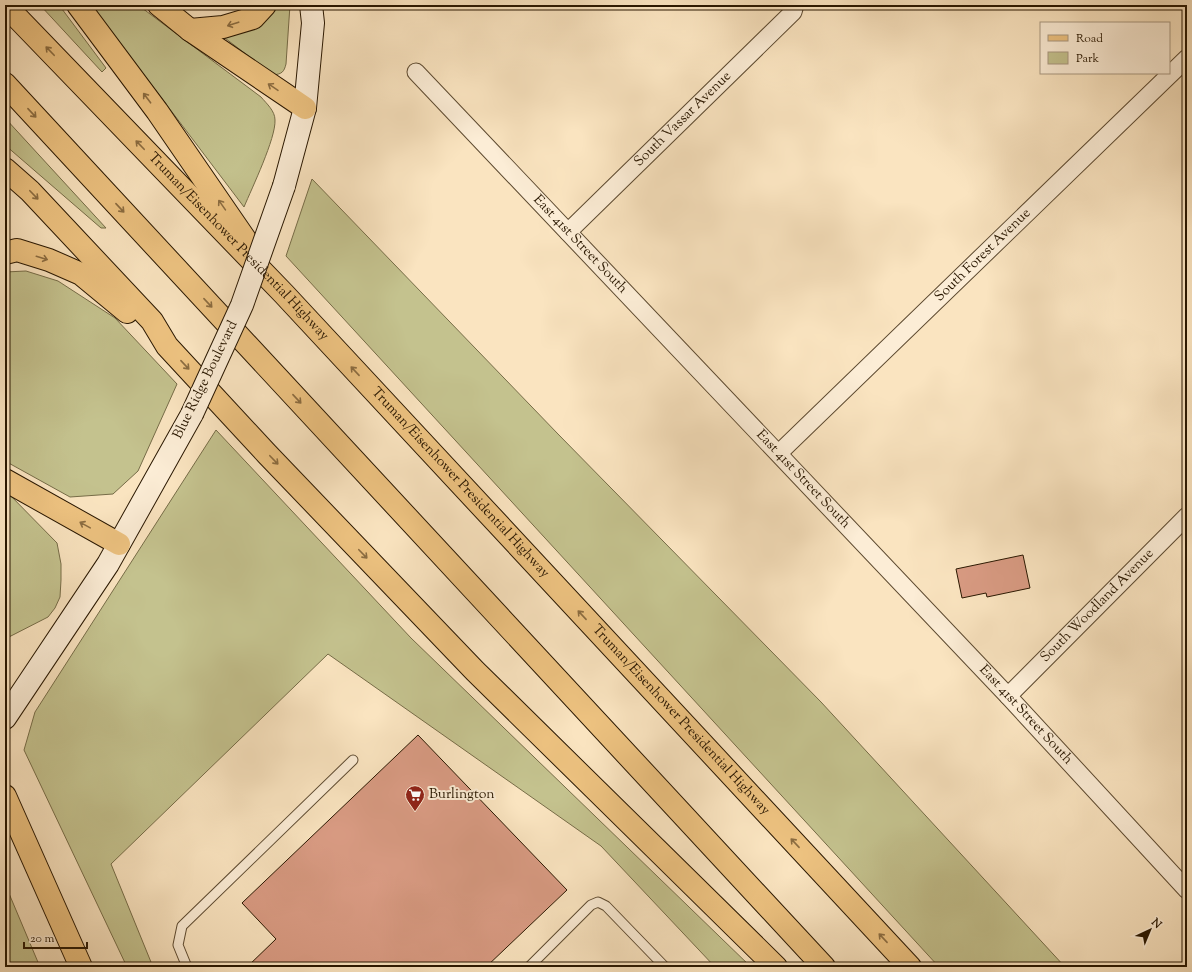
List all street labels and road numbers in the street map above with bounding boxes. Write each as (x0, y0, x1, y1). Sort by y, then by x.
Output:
street label: South Vassar Avenue (630, 67, 736, 172)
street label: Truman/Eisenhower Presidential Highway (143, 148, 333, 346)
street label: East 41st Street South (528, 191, 632, 299)
street label: South Forest Avenue (930, 204, 1036, 307)
street label: Blue Ridge Boulevard (169, 317, 243, 443)
street label: Truman/Eisenhower Presidential Highway (366, 383, 554, 583)
street label: East 41st Street South (751, 426, 855, 534)
street label: South Woodland Avenue (1036, 544, 1159, 668)
street label: Truman/Eisenhower Presidential Highway (587, 621, 774, 820)
street label: East 41st Street South (974, 661, 1077, 769)

